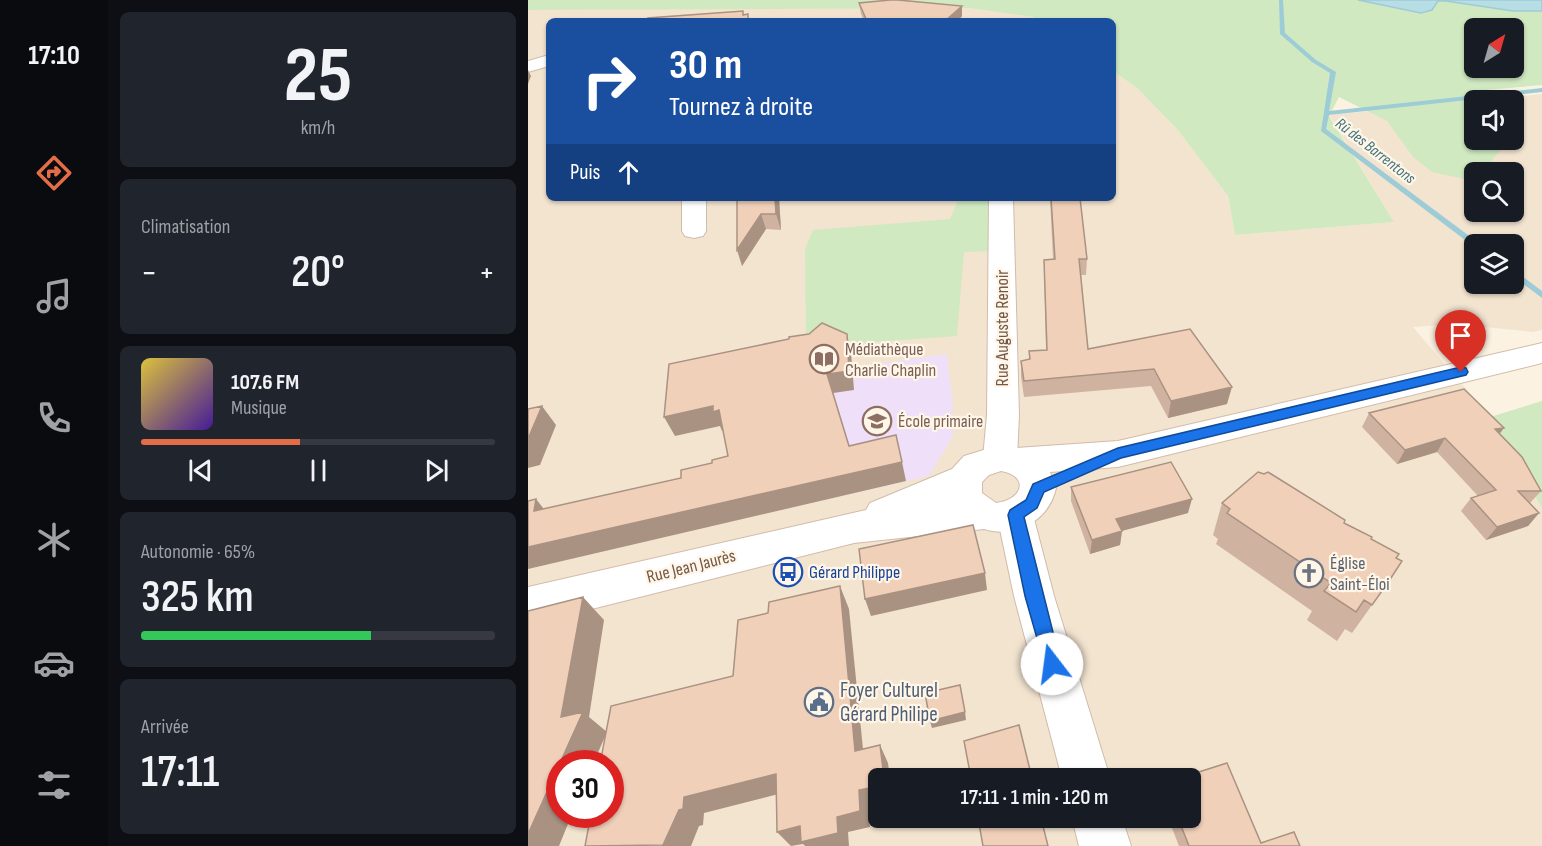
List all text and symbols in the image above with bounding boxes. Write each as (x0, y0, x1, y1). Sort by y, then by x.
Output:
north arrow (1464, 18, 1524, 78)
map controls (1464, 18, 1524, 294)
text: 25 (284, 30, 352, 123)
text: 17:10 (28, 40, 80, 72)
text: 30 m (669, 40, 742, 91)
icon: right (570, 42, 648, 120)
button: sound (1464, 90, 1524, 150)
text: Tournez à droite (669, 91, 813, 123)
water label: Rû des Barrentons (1331, 114, 1419, 188)
text: km/h (301, 116, 335, 140)
icon: directions (33, 152, 75, 194)
icon: ahead (612, 156, 645, 189)
text: Puis (570, 159, 600, 186)
button: search (1464, 162, 1524, 222)
text: Climatisation (141, 215, 230, 239)
button: layers (1464, 234, 1524, 294)
text: 20° (291, 245, 345, 300)
text: − (141, 253, 157, 293)
text: + (479, 253, 495, 293)
street label: Rue Auguste Renoir (992, 270, 1013, 386)
icon: music (33, 275, 75, 317)
pin (1435, 310, 1486, 372)
icon: arrive (1444, 319, 1477, 352)
place label: Médiathèque Charlie Chaplin (845, 339, 936, 381)
library icon: Médiathèque Charlie Chaplin (808, 343, 840, 375)
text: 107.6 FM (231, 369, 299, 396)
text: Musique (231, 396, 287, 420)
icon: phone (33, 397, 75, 439)
school or university icon: École primaire (861, 405, 893, 437)
place label: École primaire (898, 411, 983, 432)
icon: previous (184, 454, 217, 487)
icon: pause (302, 454, 335, 487)
icon: next (420, 454, 453, 487)
icon: climate (33, 519, 75, 561)
text: Autonomie · 65% (141, 540, 255, 564)
street label: Rue Jean Jaurès (644, 545, 738, 588)
place label: Église Saint-Éloi (1330, 553, 1390, 595)
bus stop icon: Gérard Philippe (772, 556, 804, 588)
church icon: Église Saint-Éloi (1293, 557, 1325, 589)
place label: Gérard Philippe (809, 562, 900, 583)
text: 325 km (141, 570, 254, 625)
position arrow (1020, 632, 1084, 696)
icon: car (33, 642, 75, 684)
place label: Foyer Culturel Gérard Philipe (840, 678, 938, 727)
public building icon: Foyer Culturel Gérard Philipe (803, 686, 835, 718)
text: Arrivée (141, 715, 189, 739)
text: 17:11 (141, 745, 219, 800)
speed limit sign: 30 (546, 750, 624, 828)
icon: filters (33, 764, 75, 806)
text: 17:11 · 1 min · 120 m (961, 784, 1108, 811)

